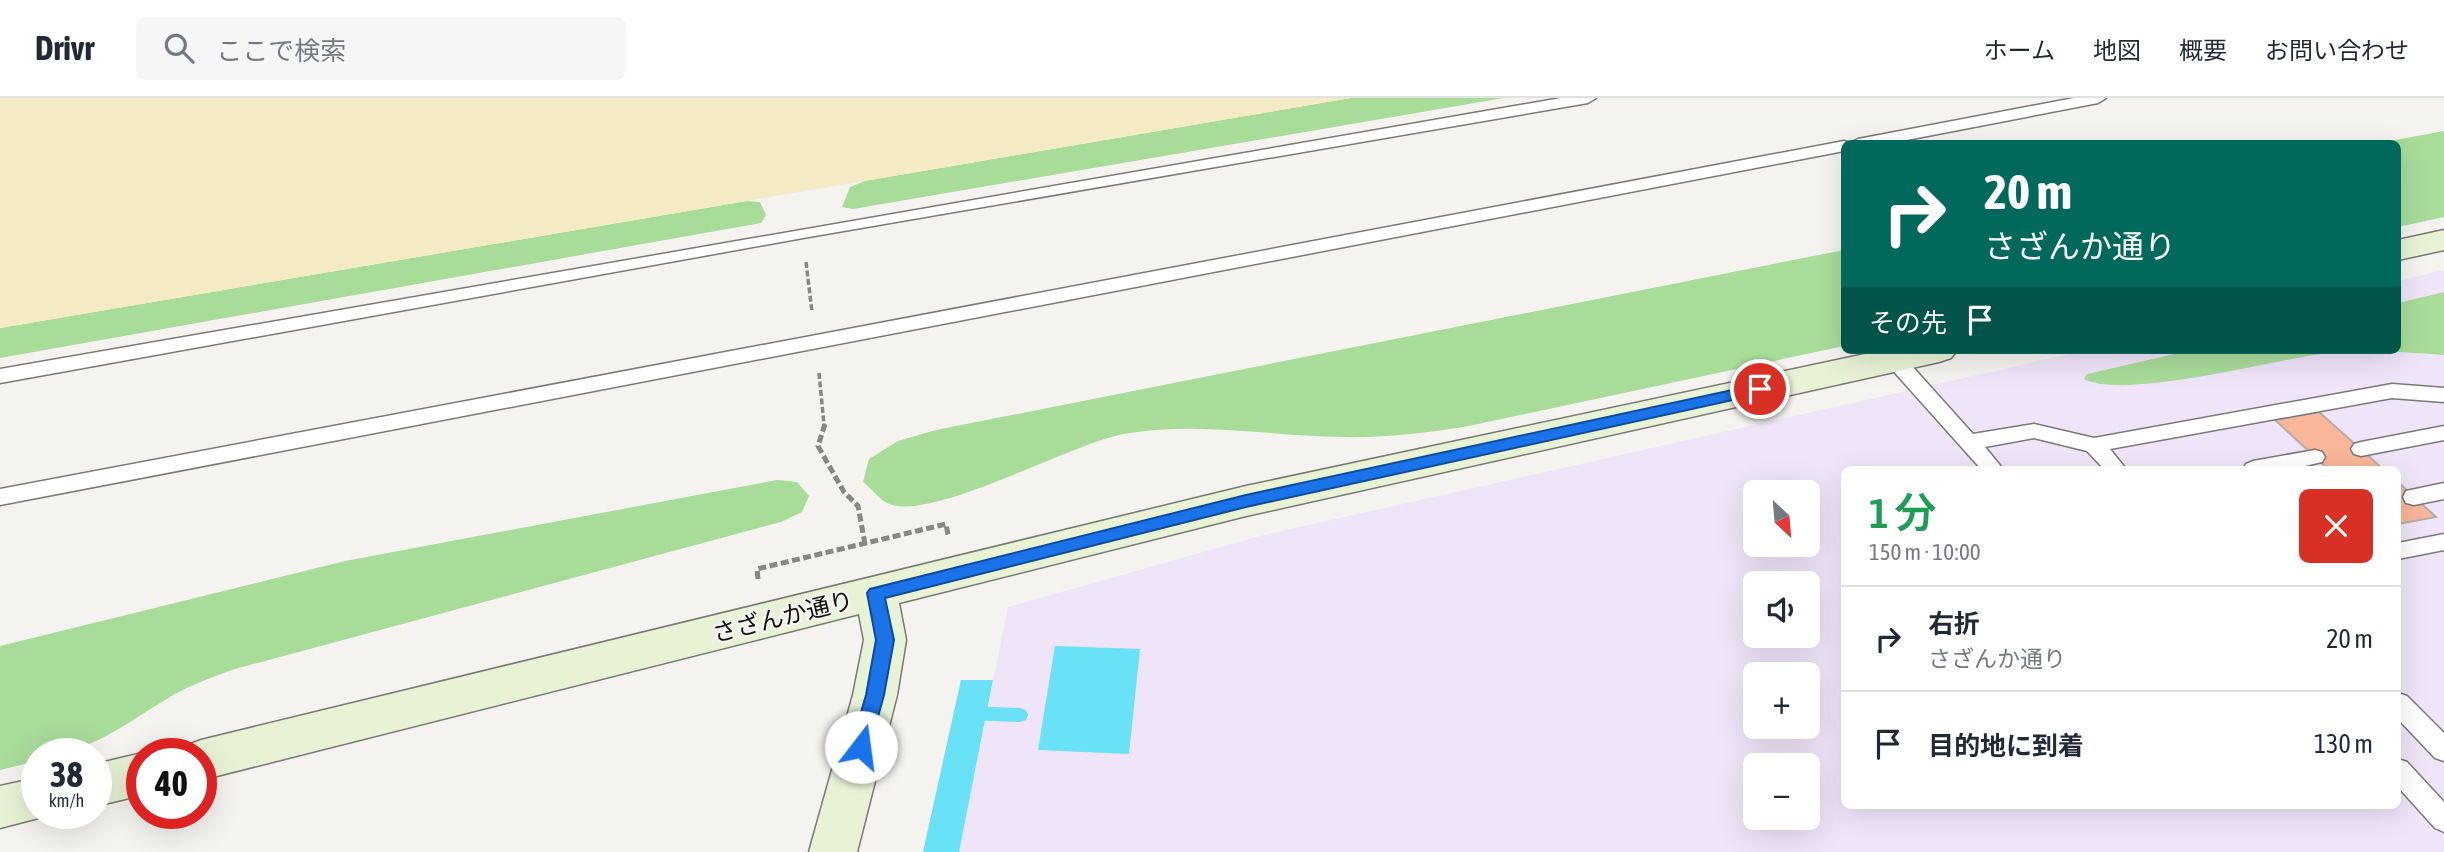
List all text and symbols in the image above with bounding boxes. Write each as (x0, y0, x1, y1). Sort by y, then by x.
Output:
search box (136, 17, 626, 80)
text: Drivr (35, 29, 94, 67)
icon: search (160, 29, 198, 67)
text: ここで検索 (216, 36, 346, 66)
text: ホーム (1984, 37, 2055, 64)
text: 地図 (2093, 37, 2141, 64)
text: 概要 (2179, 37, 2227, 64)
text: お問い合わせ (2265, 37, 2409, 64)
text: 20 m (1984, 163, 2072, 219)
icon: right (1869, 168, 1960, 259)
text: さざんか通り (1984, 228, 2176, 265)
icon: arrive (1961, 301, 1999, 339)
text: その先 (1869, 308, 1947, 338)
pin (1730, 359, 1790, 419)
icon: arrive (1741, 370, 1779, 408)
north arrow (1743, 480, 1820, 556)
map controls (1743, 480, 1820, 830)
text: 1 分 (1869, 489, 1937, 537)
button: close (2299, 489, 2373, 563)
text: 150 m · 10:00 (1869, 539, 1981, 565)
button: sound (1743, 571, 1820, 648)
street label: さざんか通り (710, 586, 856, 647)
text: 右折 (1928, 609, 1980, 639)
icon: right (1869, 620, 1907, 658)
text: 20 m (2326, 624, 2373, 654)
text: さざんか通り (1928, 646, 2066, 672)
button: + (1743, 662, 1820, 739)
position arrow (824, 710, 898, 784)
icon: arrive (1869, 725, 1907, 763)
text: 130 m (2314, 729, 2373, 759)
text: 目的地に到着 (1928, 731, 2084, 761)
speed limit sign: 40 (126, 738, 217, 829)
button: − (1743, 753, 1820, 830)
text: 38 (50, 754, 83, 794)
text: km/h (49, 790, 84, 811)

